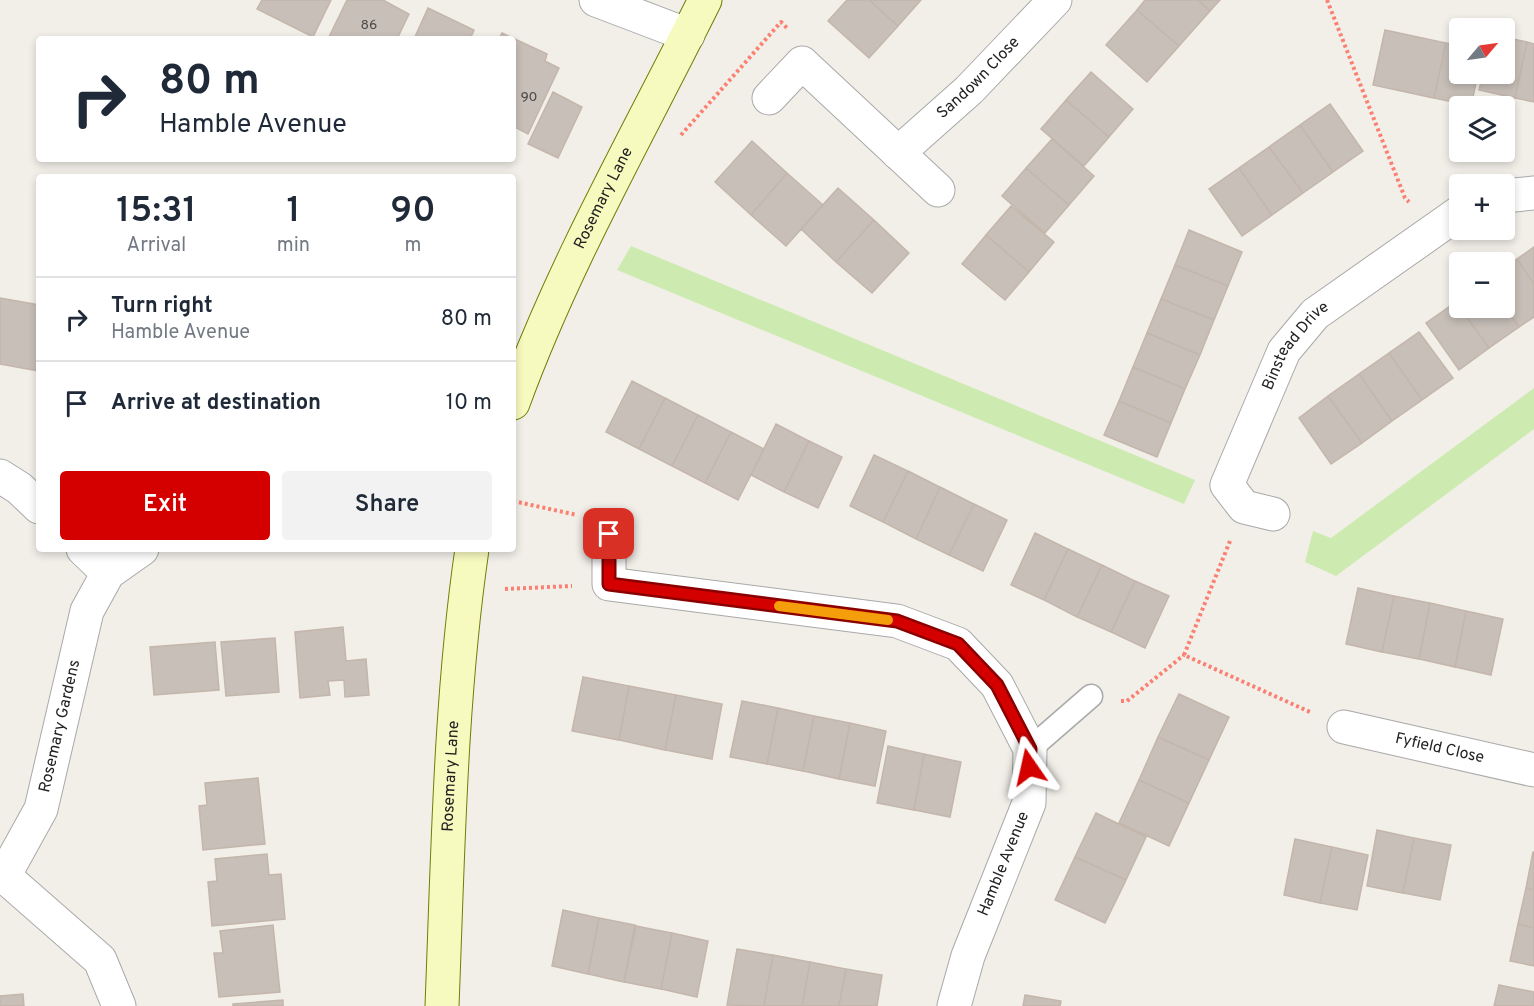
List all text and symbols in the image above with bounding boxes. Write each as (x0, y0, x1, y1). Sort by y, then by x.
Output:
house number: 86 (361, 17, 377, 34)
north arrow (1449, 18, 1515, 84)
map controls (1449, 18, 1515, 318)
street label: Sandown Close (933, 33, 1024, 124)
text: 80 m (159, 56, 260, 109)
icon: right (60, 60, 138, 138)
house number: 90 (520, 89, 538, 106)
button: layers (1449, 96, 1515, 162)
text: Hamble Avenue (159, 108, 347, 142)
street label: Rosemary Lane (570, 144, 638, 253)
button: + (1449, 174, 1515, 240)
text: 15:31 (116, 189, 197, 235)
text: 1 (286, 189, 300, 235)
text: 90 (390, 189, 436, 235)
text: Arrival (127, 233, 186, 259)
text: min (277, 233, 310, 259)
text: m (405, 233, 422, 259)
button: − (1449, 252, 1515, 318)
text: Turn right (111, 293, 213, 320)
street label: Binstead Drive (1259, 297, 1333, 393)
icon: right (60, 303, 93, 336)
text: 80 m (441, 306, 492, 333)
text: Hamble Avenue (111, 320, 250, 346)
icon: arrive (60, 387, 93, 420)
text: Arrive at destination (111, 390, 321, 417)
text: 10 m (446, 390, 492, 417)
button: Exit (60, 471, 270, 540)
button: Share (282, 471, 492, 540)
pin (583, 508, 634, 559)
icon: arrive (592, 517, 625, 550)
street label: Rosemary Gardens (35, 658, 85, 795)
street label: Rosemary Lane (438, 720, 464, 832)
street label: Fyfield Close (1393, 729, 1486, 768)
position arrow (997, 735, 1061, 799)
street label: Hamble Avenue (974, 809, 1034, 919)

